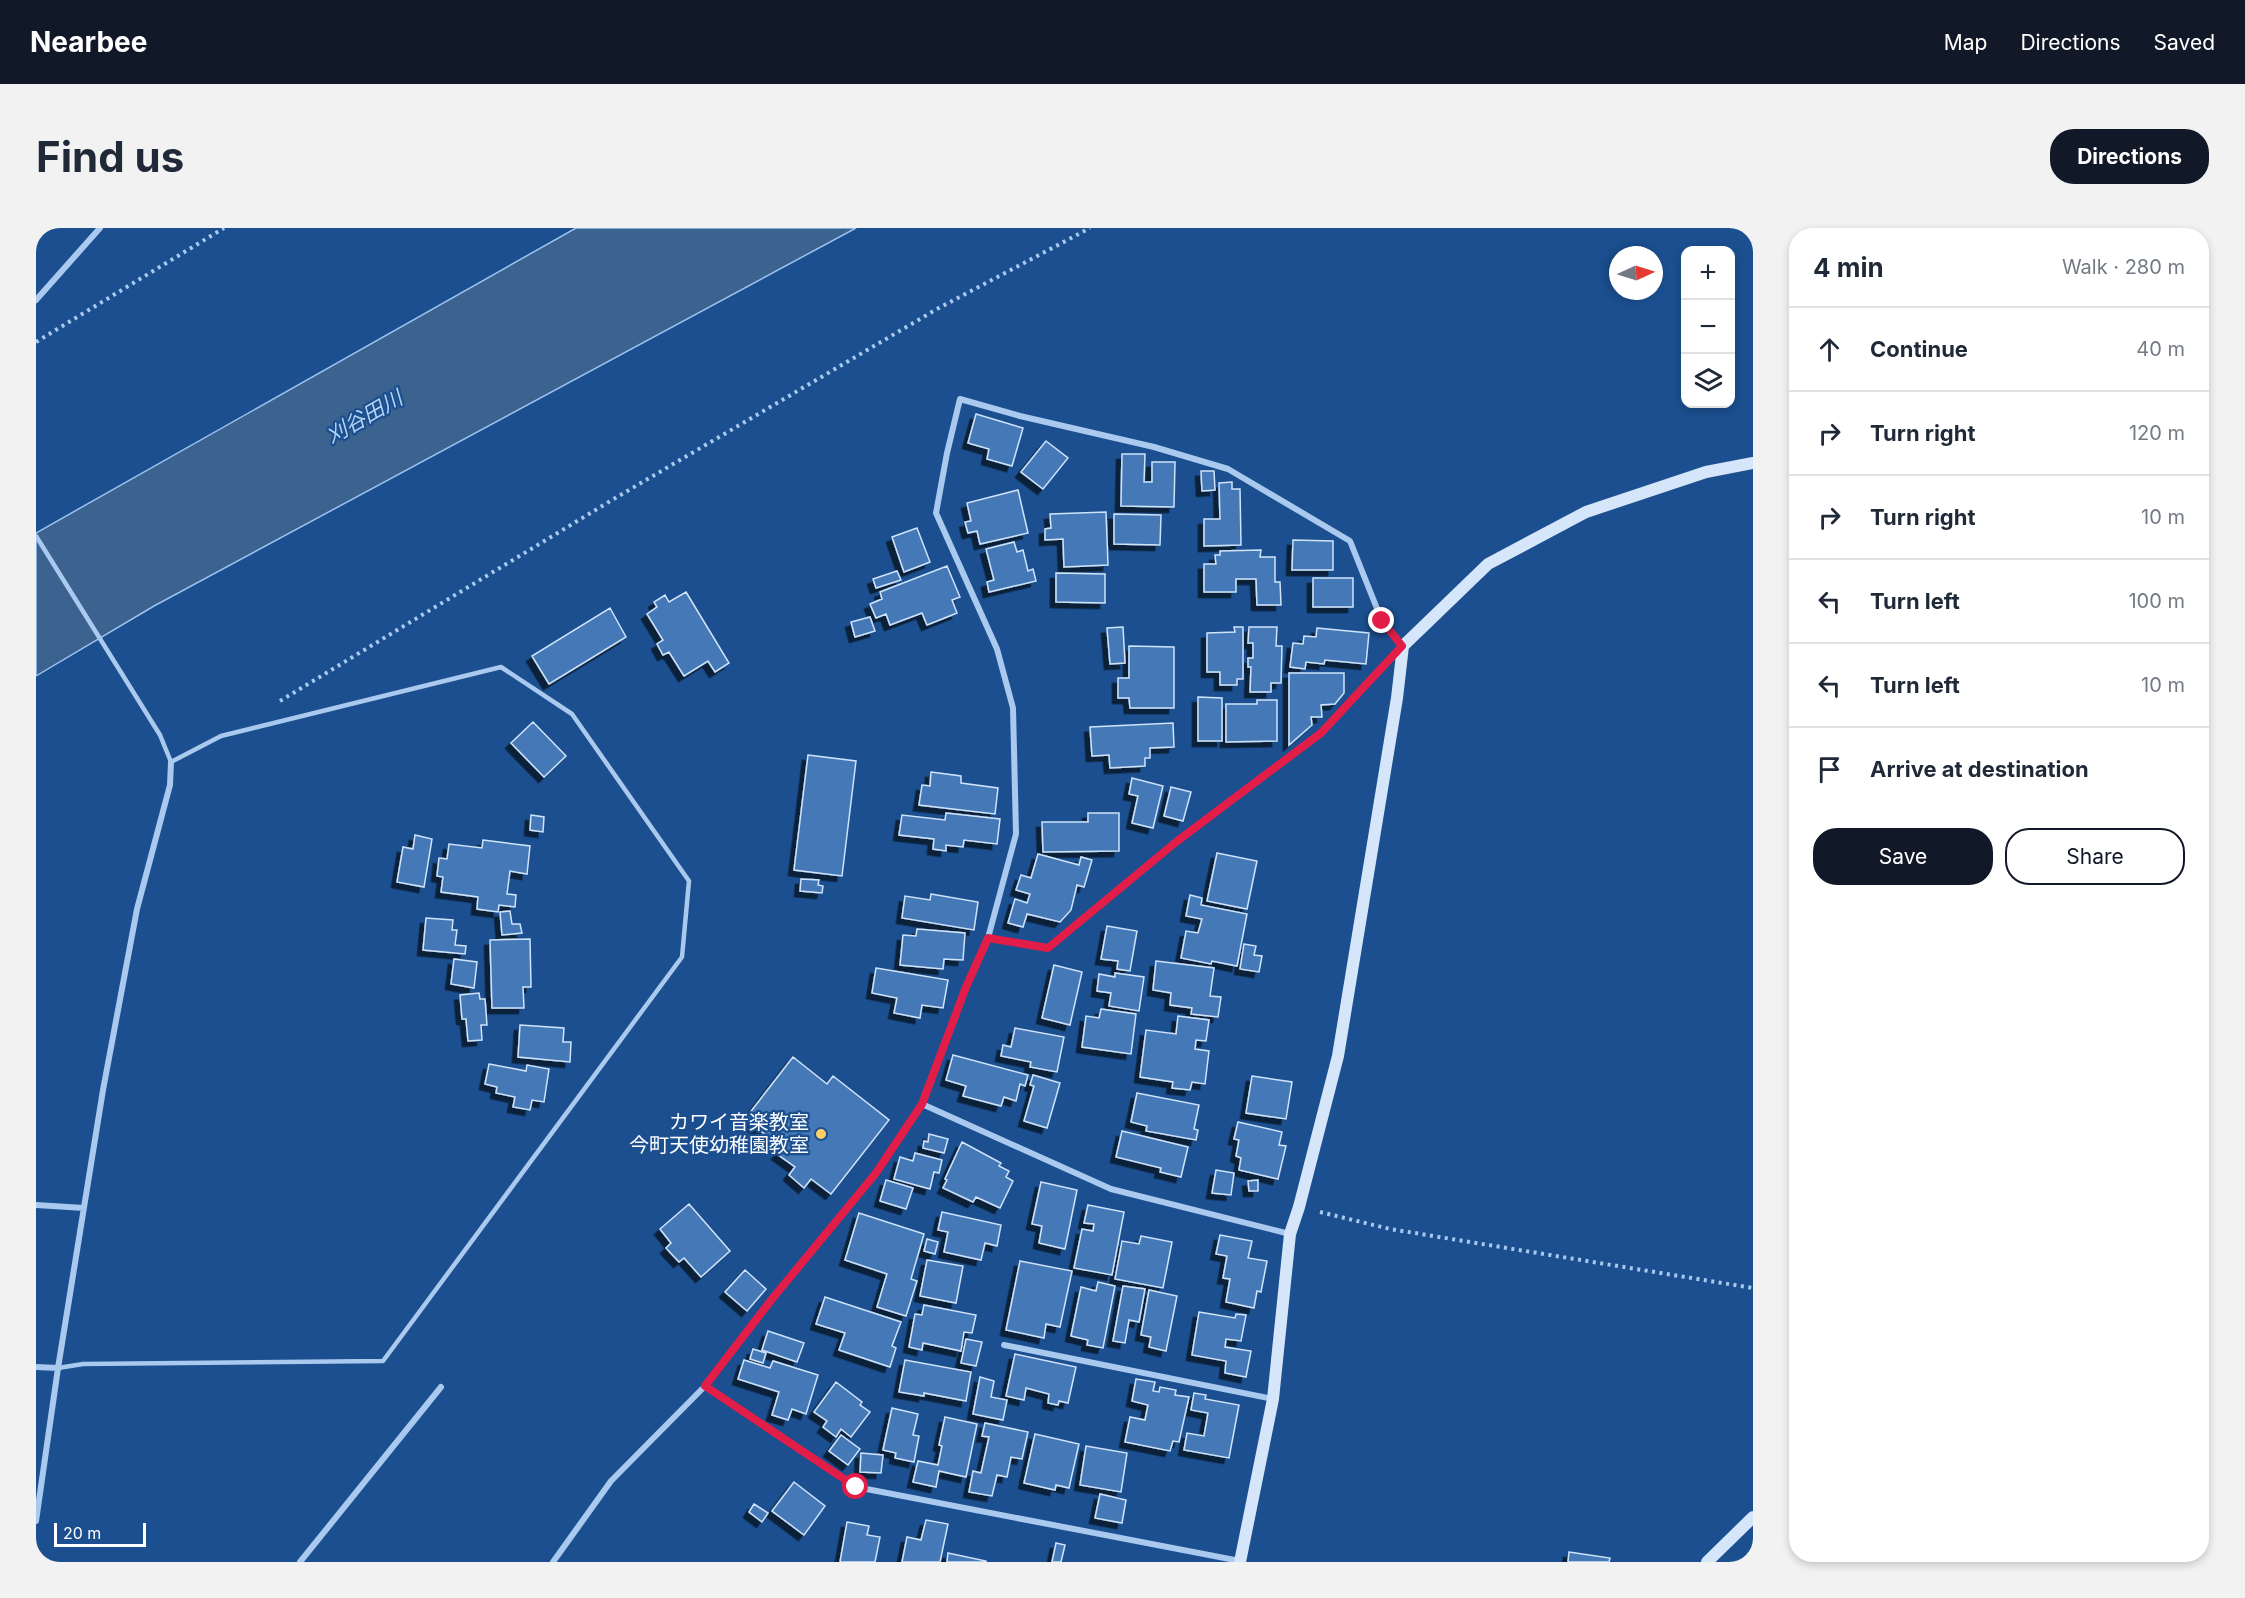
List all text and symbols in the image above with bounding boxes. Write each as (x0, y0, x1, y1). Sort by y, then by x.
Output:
text: Nearbee (30, 25, 147, 59)
text: Map (1944, 30, 1987, 55)
text: Directions (2020, 30, 2121, 55)
text: Saved (2154, 30, 2215, 55)
button: Directions (2050, 129, 2209, 184)
text: Find us (36, 131, 184, 182)
north arrow (1609, 246, 1663, 300)
map controls (1681, 246, 1735, 408)
button: + (1681, 246, 1735, 300)
text: 4 min (1813, 252, 1884, 283)
text: Walk · 280 m (2062, 255, 2185, 279)
button: − (1681, 300, 1735, 354)
icon: ahead (1813, 333, 1846, 366)
text: Continue (1870, 336, 1968, 362)
text: 40 m (2136, 337, 2185, 361)
button: layers (1681, 354, 1735, 408)
water label: 刈谷田川 (321, 384, 408, 449)
icon: right (1813, 417, 1846, 450)
text: Turn right (1870, 420, 1976, 446)
text: 120 m (2129, 421, 2185, 445)
icon: right (1813, 501, 1846, 534)
text: Turn right (1870, 504, 1976, 530)
text: 10 m (2141, 505, 2185, 529)
icon: left (1813, 585, 1846, 618)
text: Turn left (1870, 588, 1960, 614)
text: 100 m (2128, 589, 2185, 613)
route end (1368, 607, 1394, 633)
icon: left (1813, 669, 1846, 702)
text: Turn left (1870, 672, 1960, 698)
text: 10 m (2141, 673, 2185, 697)
icon: arrive (1813, 753, 1846, 786)
text: Arrive at destination (1870, 756, 2089, 782)
button: Save (1813, 828, 1993, 885)
button: Share (2005, 828, 2185, 885)
place label: カワイ音楽教室 今町天使幼稚園教室 (629, 1110, 809, 1157)
marker: カワイ音楽教室 今町天使幼稚園教室 (814, 1127, 828, 1141)
route start (842, 1473, 868, 1499)
scale bar (54, 1520, 146, 1548)
text: 20 m (63, 1523, 101, 1543)

